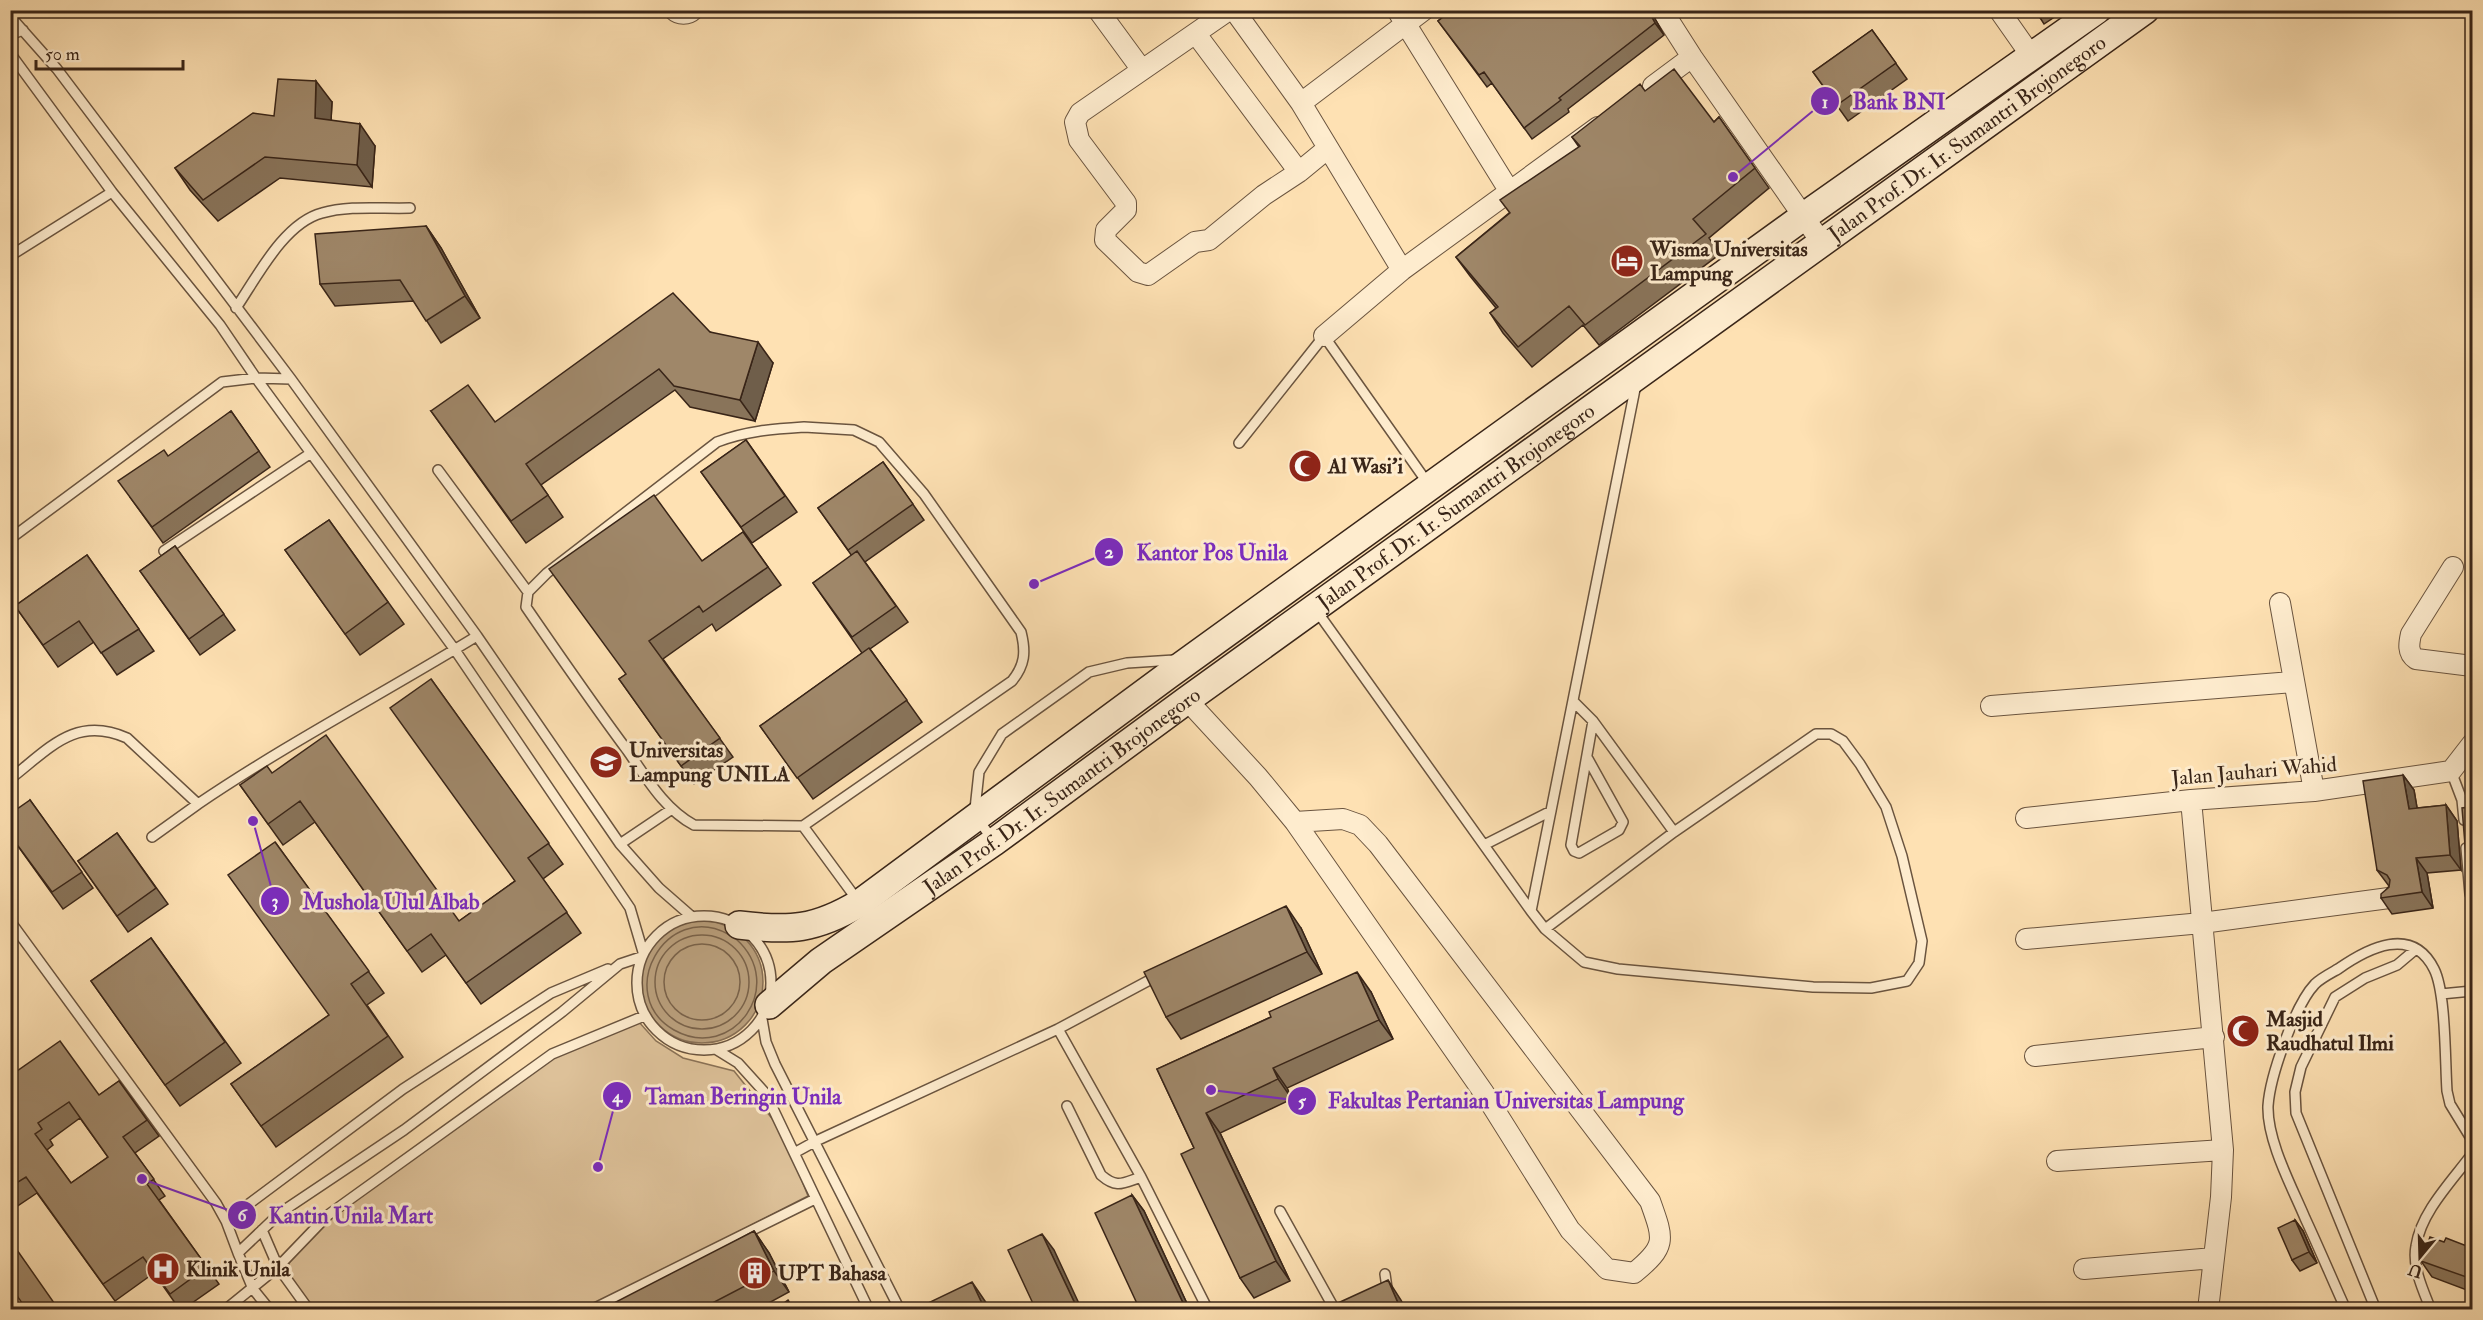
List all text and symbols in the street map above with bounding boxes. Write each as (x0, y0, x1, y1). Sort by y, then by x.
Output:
street label: Jalan Prof. Dr. Ir. Sumantri Brojonegoro (1822, 29, 2112, 248)
scale bar (36, 33, 183, 71)
text: 50 m (45, 43, 80, 66)
callout: Bank BNI (1810, 81, 1957, 121)
text: Bank BNI (1853, 88, 1946, 116)
text: 1 (1822, 91, 1828, 114)
place label: Wisma Universitas Lampung (1649, 236, 1808, 287)
hotel icon: Wisma Universitas Lampung (1609, 243, 1645, 279)
street label: Jalan Prof. Dr. Ir. Sumantri Brojonegoro (1311, 398, 1600, 617)
mosque icon: Al Wasi'i (1287, 448, 1323, 484)
place label: Al Wasi'i (1327, 453, 1403, 480)
callout: Kantor Pos Unila (1094, 532, 1299, 572)
text: Kantor Pos Unila (1137, 539, 1288, 567)
text: 2 (1104, 541, 1114, 564)
street label: Jalan Prof. Dr. Ir. Sumantri Brojonegoro (917, 682, 1206, 901)
place label: Universitas Lampung UNILA (629, 737, 791, 788)
school or university icon: Universitas Lampung UNILA (588, 744, 624, 780)
street label: Jalan Jauhari Wahid (2169, 751, 2339, 792)
callout: Mushola Ulul Albab (260, 881, 491, 921)
text: Mushola Ulul Albab (302, 888, 480, 916)
text: 3 (272, 890, 279, 913)
place label: Masjid Raudhatul Ilmi (2265, 1006, 2394, 1057)
mosque icon: Masjid Raudhatul Ilmi (2225, 1013, 2261, 1049)
callout: Taman Beringin Unila (602, 1076, 853, 1116)
callout: Fakultas Pertanian Universitas Lampung (1287, 1081, 1696, 1121)
text: Taman Beringin Unila (644, 1083, 842, 1112)
text: 4 (611, 1085, 623, 1108)
text: Fakultas Pertanian Universitas Lampung (1328, 1087, 1685, 1116)
text: 5 (1298, 1090, 1307, 1113)
callout: Kantin Unila Mart (227, 1195, 446, 1235)
text: Kantin Unila Mart (269, 1202, 434, 1230)
text: 6 (237, 1204, 248, 1227)
north arrow (2390, 1227, 2450, 1287)
hospital icon: Klinik Unila (145, 1251, 181, 1287)
building icon: UPT Bahasa (737, 1255, 773, 1291)
place label: Klinik Unila (186, 1256, 291, 1283)
text: U (2405, 1258, 2425, 1282)
place label: UPT Bahasa (778, 1260, 888, 1287)

